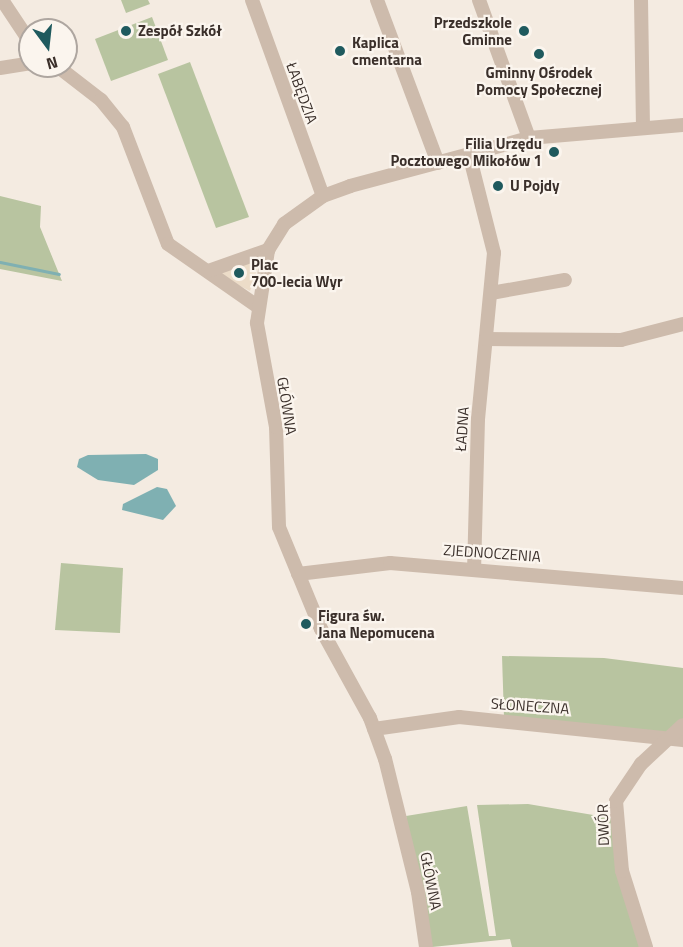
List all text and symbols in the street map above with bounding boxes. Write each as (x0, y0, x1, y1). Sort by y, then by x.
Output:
place label: Przedszkole Gminne (434, 13, 512, 48)
north arrow (18, 18, 78, 78)
place label: Zespół Szkół (138, 22, 222, 40)
marker: Zespół Szkół (119, 24, 133, 38)
marker: Przedszkole Gminne (517, 24, 531, 38)
place label: Kaplica cmentarna (352, 33, 422, 68)
marker: Kaplica cmentarna (333, 44, 347, 58)
marker: Gminny Ośrodek Pomocy Społecznej (532, 47, 546, 61)
text: N (44, 50, 61, 76)
street label: ŁABĘDZIA (283, 60, 321, 126)
place label: Gminny Ośrodek Pomocy Społecznej (476, 63, 602, 98)
place label: Filia Urzędu Pocztowego Mikołów 1 (390, 134, 542, 169)
marker: Filia Urzędu Pocztowego Mikołów 1 (547, 145, 561, 159)
place label: U Pojdy (510, 177, 560, 195)
marker: U Pojdy (491, 179, 505, 193)
place label: Plac 700-lecia Wyr (251, 255, 343, 290)
marker: Plac 700-lecia Wyr (232, 266, 246, 280)
street label: GŁÓWNA (274, 376, 300, 436)
street label: ŁADNA (451, 406, 473, 452)
street label: ZJEDNOCZENIA (443, 541, 541, 565)
place label: Figura św. Jana Nepomucena (318, 606, 435, 641)
marker: Figura św. Jana Nepomucena (299, 617, 313, 631)
street label: SŁONECZNA (490, 694, 570, 718)
street label: DWÓR (593, 804, 613, 846)
street label: GŁÓWNA (417, 851, 445, 911)

